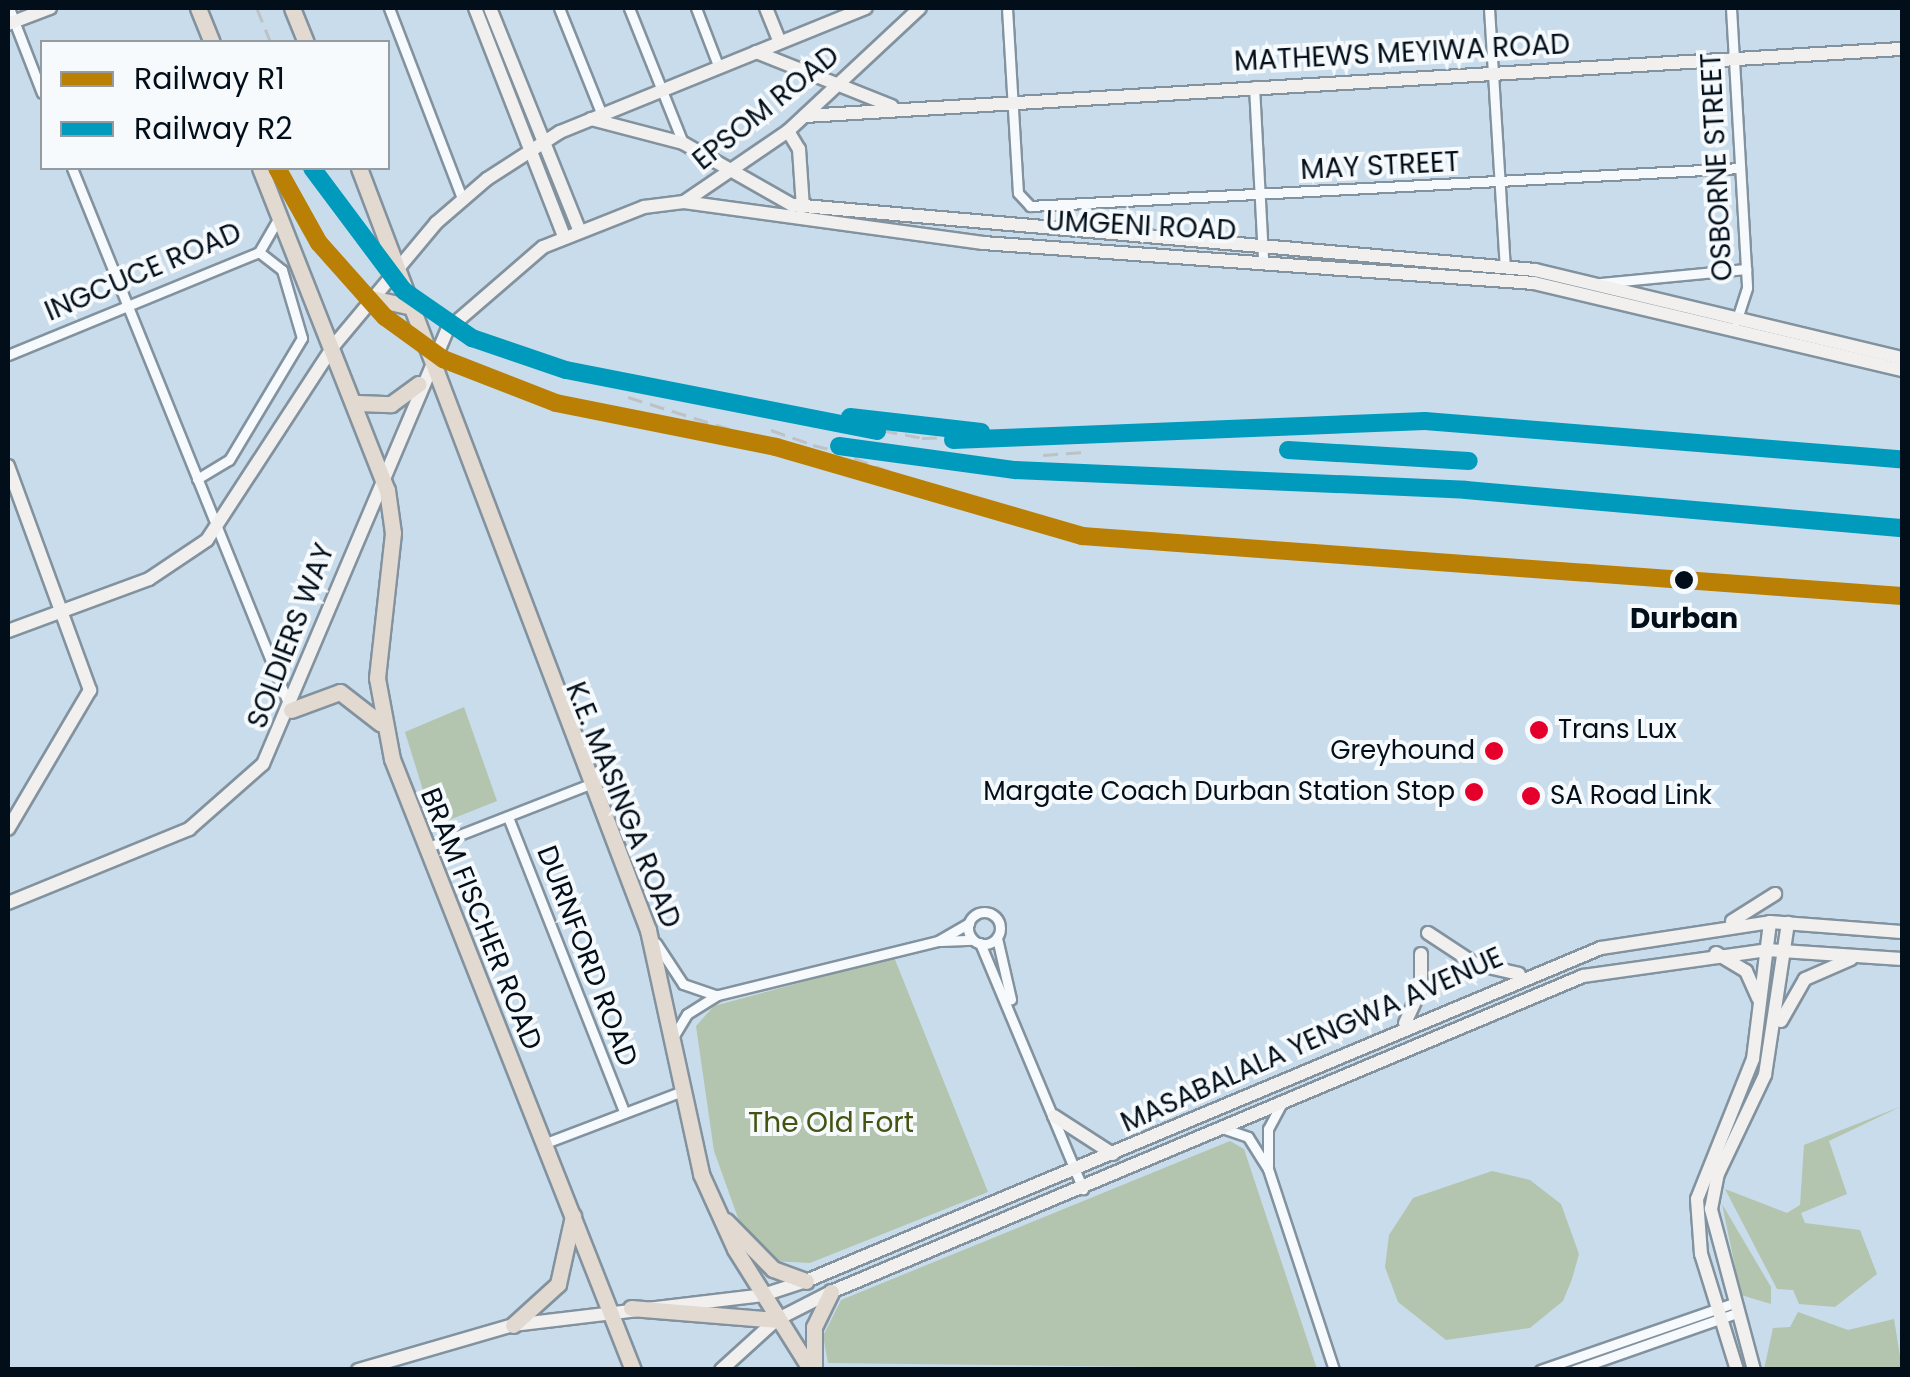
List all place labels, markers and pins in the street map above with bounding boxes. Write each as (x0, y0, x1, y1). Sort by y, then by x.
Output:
marker: Durban (1667, 563, 1701, 597)
place label: Durban (1630, 602, 1738, 636)
place label: Trans Lux (1558, 714, 1677, 746)
marker: Trans Lux (1529, 720, 1549, 740)
place label: Greyhound (1330, 735, 1475, 767)
marker: Greyhound (1484, 741, 1504, 761)
place label: Margate Coach Durban Station Stop (983, 776, 1455, 808)
place label: SA Road Link (1550, 780, 1712, 812)
marker: Margate Coach Durban Station Stop (1464, 782, 1484, 802)
marker: SA Road Link (1521, 786, 1541, 806)

